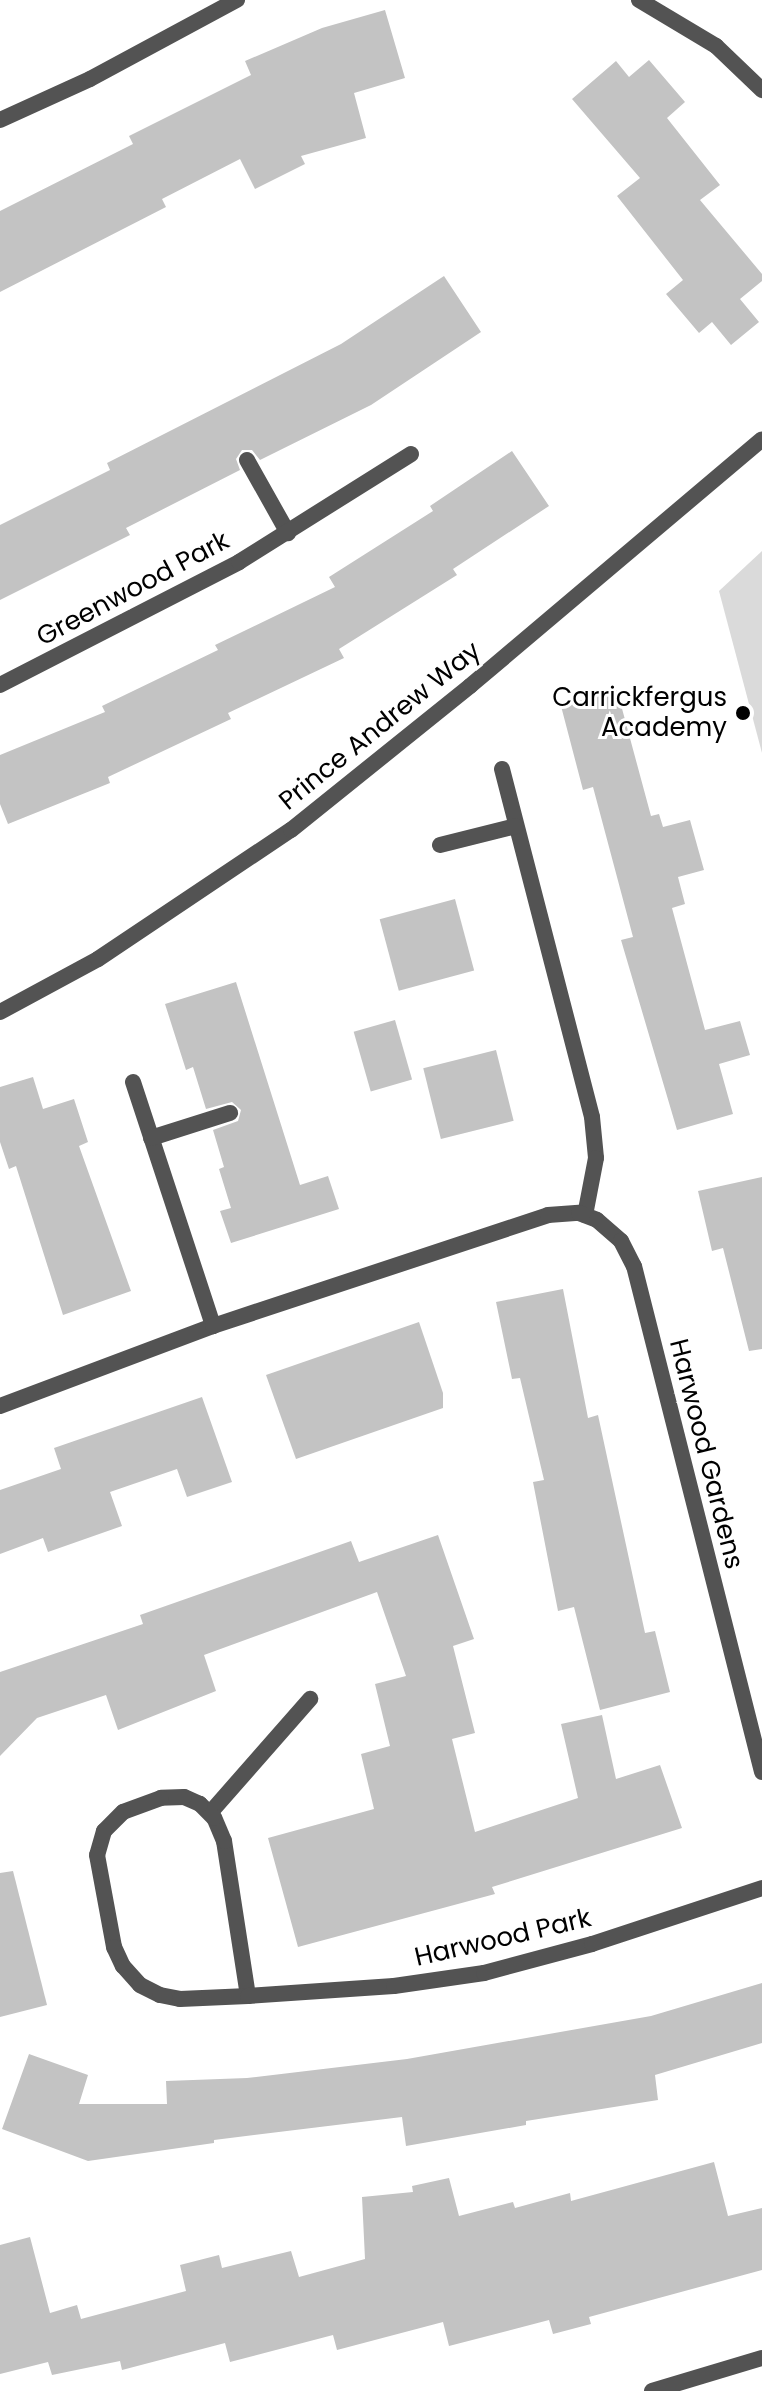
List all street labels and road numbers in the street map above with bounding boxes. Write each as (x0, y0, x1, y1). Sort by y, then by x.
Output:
street label: Greenwood Park (31, 525, 235, 653)
street label: Prince Andrew Way (273, 635, 487, 817)
street label: Harwood Gardens (662, 1336, 750, 1572)
street label: Harwood Park (412, 1903, 594, 1973)

